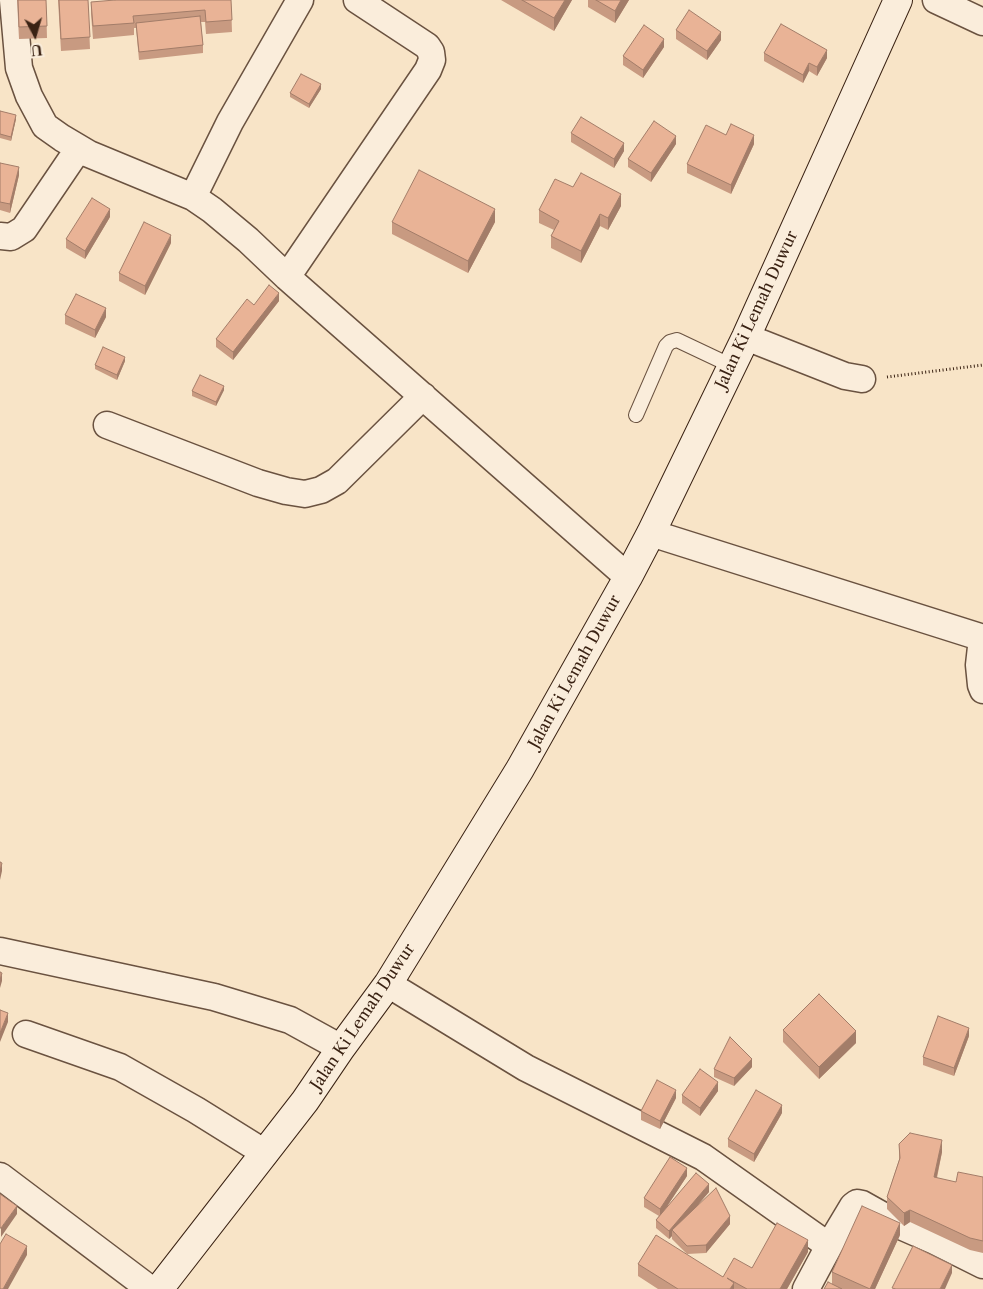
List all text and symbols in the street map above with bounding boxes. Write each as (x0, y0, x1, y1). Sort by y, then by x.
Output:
north arrow (10, 10, 60, 60)
text: U (30, 40, 43, 59)
street label: Jalan Ki Lemah Duwur (712, 228, 802, 392)
street label: Jalan Ki Lemah Duwur (525, 592, 625, 752)
street label: Jalan Ki Lemah Duwur (307, 940, 419, 1094)

